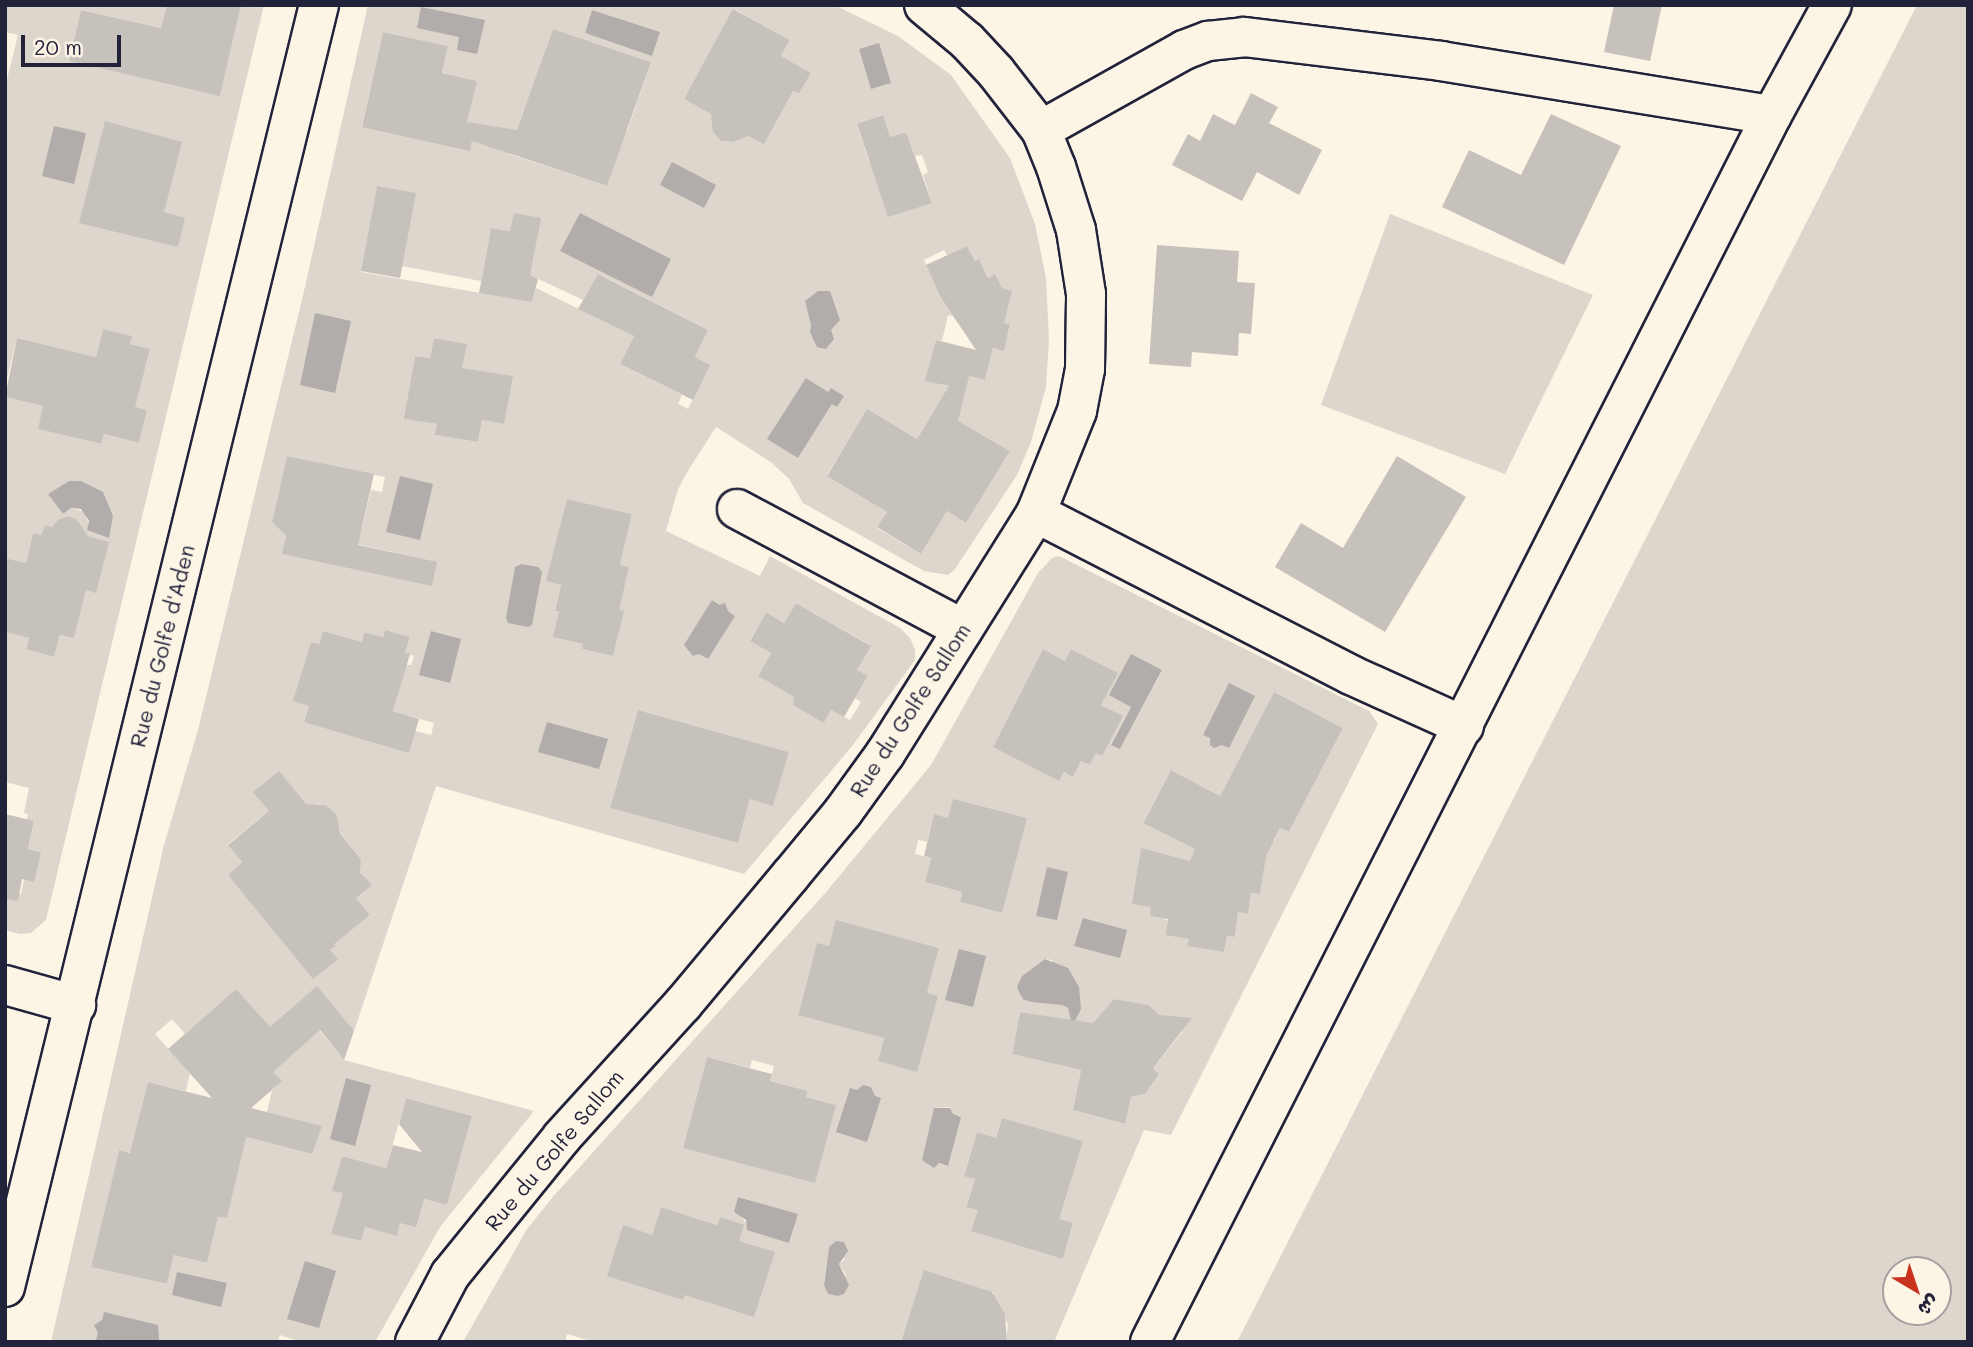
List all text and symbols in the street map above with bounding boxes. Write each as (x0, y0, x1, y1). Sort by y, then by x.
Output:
scale bar (24, 21, 124, 65)
text: 20 m (34, 33, 82, 60)
street label: Rue du Golfe d'Aden (125, 542, 199, 750)
street label: Rue du Golfe Sallom (844, 618, 976, 802)
street label: Rue du Golfe Sallom (479, 1065, 629, 1235)
north arrow (1882, 1256, 1952, 1326)
text: ش (1913, 1290, 1945, 1322)

